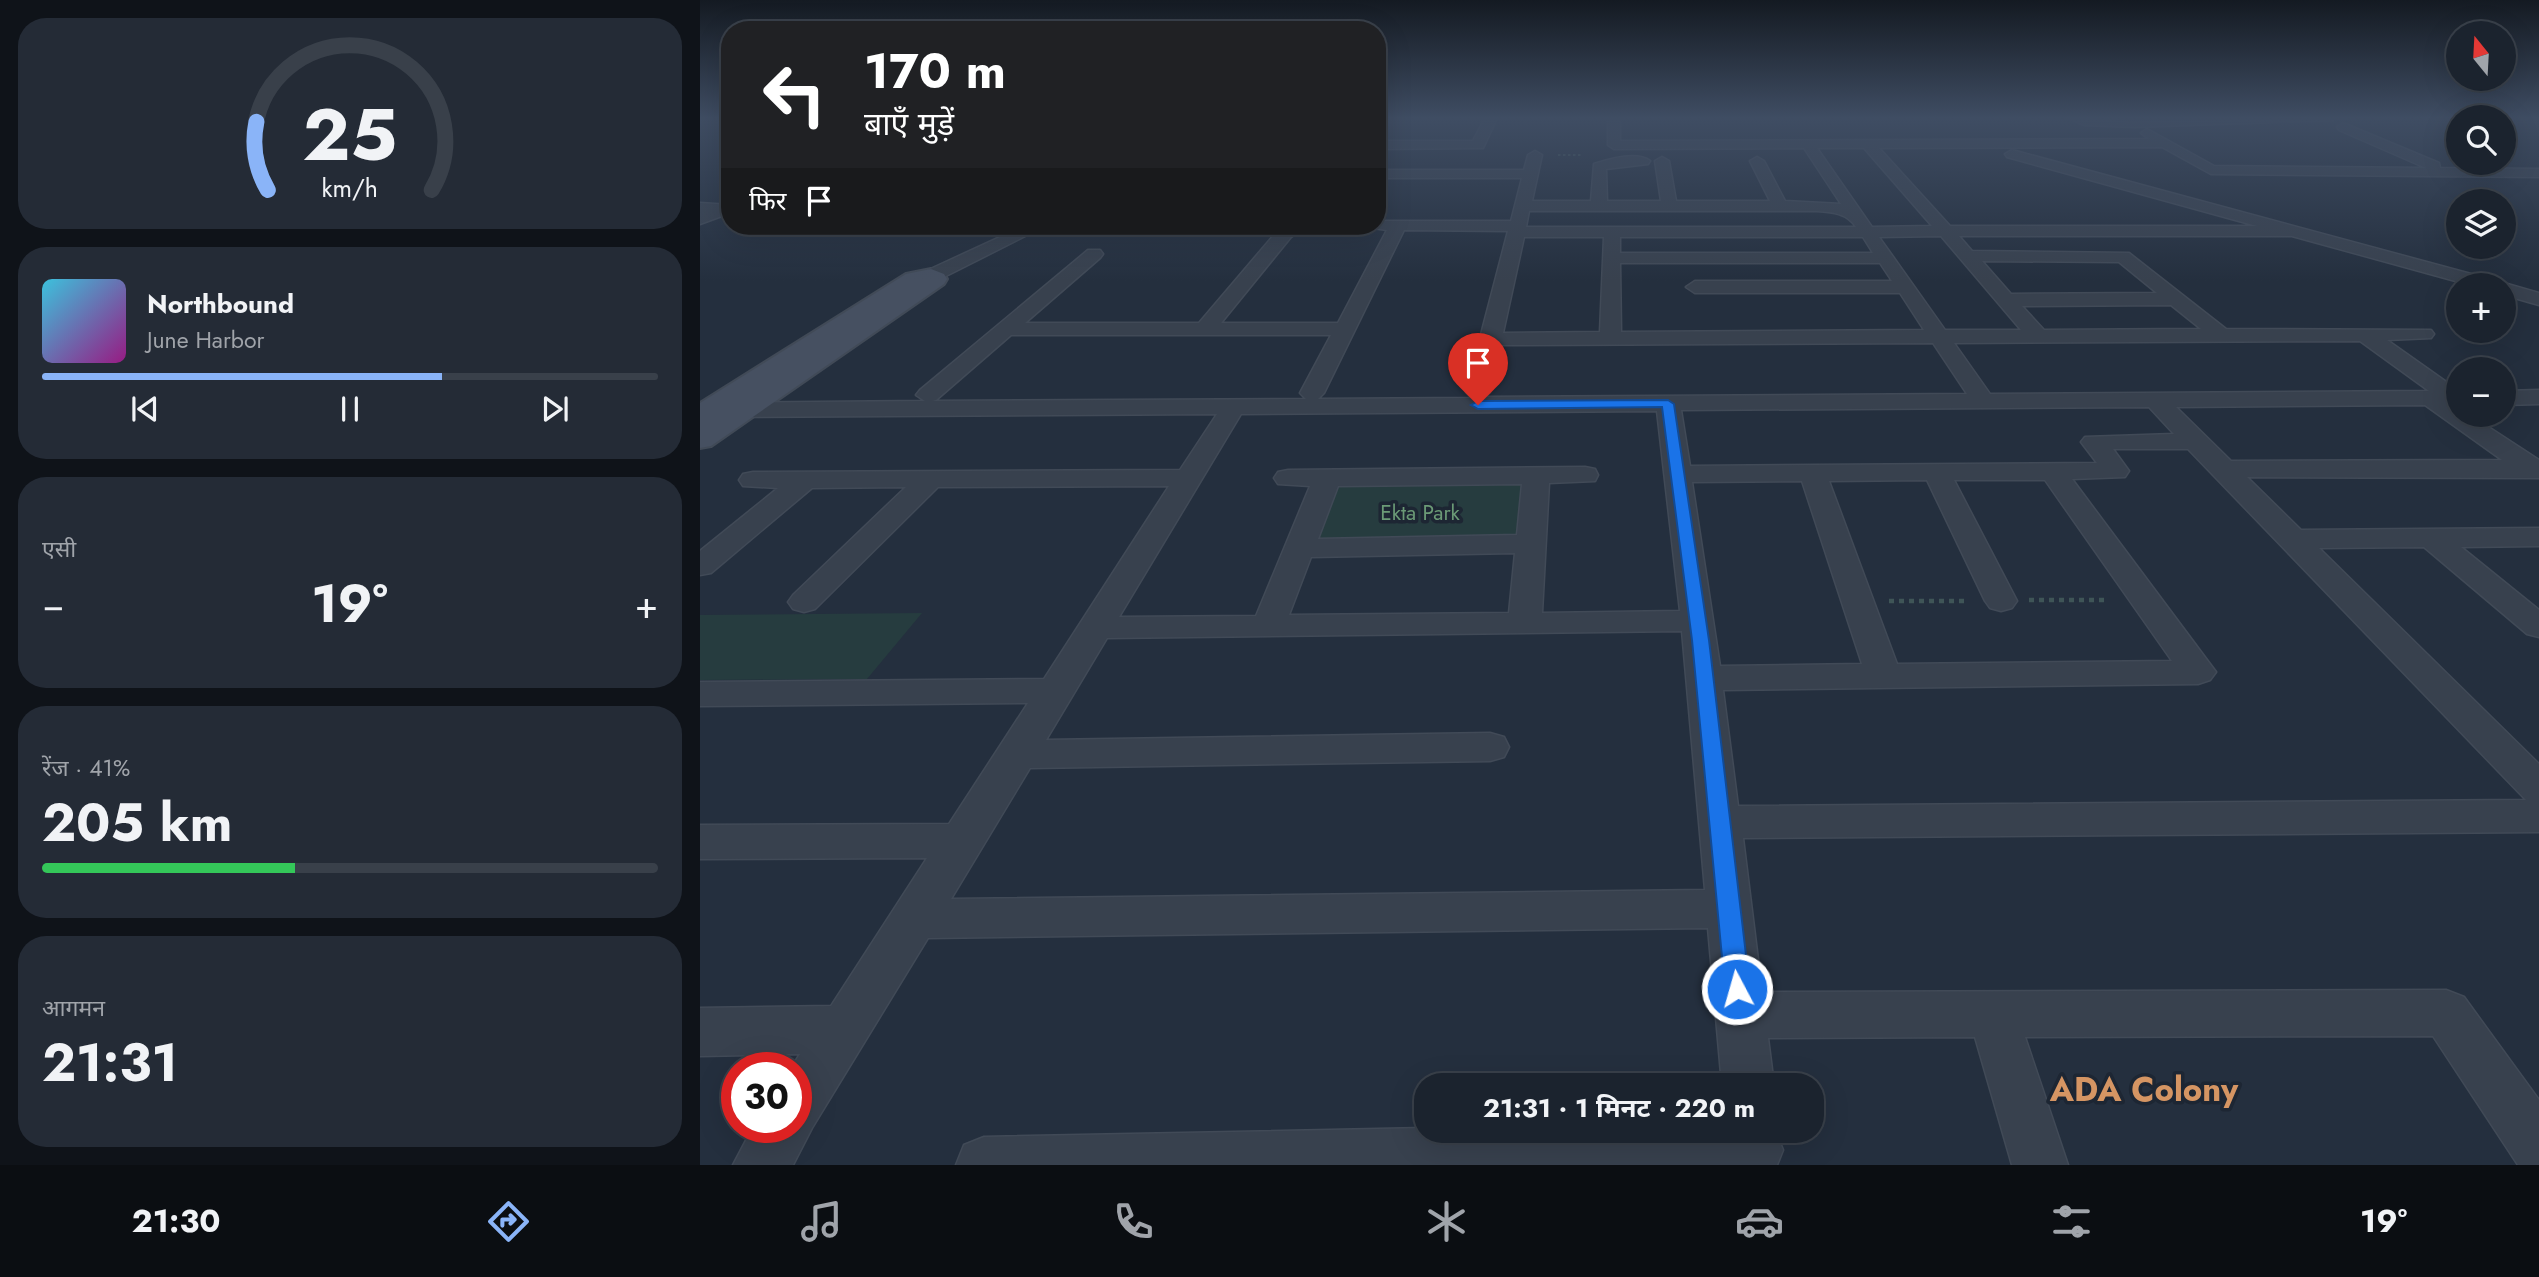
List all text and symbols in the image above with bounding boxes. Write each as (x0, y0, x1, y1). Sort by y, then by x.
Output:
north arrow (2446, 21, 2516, 91)
map controls (2446, 21, 2516, 427)
text: 170 m (864, 36, 1006, 106)
icon: left (749, 49, 840, 140)
text: 25 (303, 82, 397, 187)
text: बाएँ मुड़ें (864, 101, 954, 147)
button: search (2446, 105, 2516, 175)
text: km/h (322, 170, 378, 206)
text: फिर (749, 182, 786, 220)
icon: arrive (800, 182, 838, 220)
button: layers (2446, 189, 2516, 259)
button: + (2446, 273, 2516, 343)
text: Northbound (147, 285, 294, 323)
text: June Harbor (147, 323, 264, 357)
pin (1448, 333, 1508, 405)
icon: arrive (1459, 344, 1497, 382)
button: − (2446, 357, 2516, 427)
icon: previous (126, 390, 164, 428)
icon: pause (331, 390, 369, 428)
icon: next (536, 390, 574, 428)
park label: Ekta Park (1380, 498, 1461, 528)
text: एसी (42, 532, 76, 566)
text: 19° (311, 566, 388, 642)
text: − (42, 577, 64, 632)
text: + (635, 577, 658, 632)
text: रेंज · 41% (42, 751, 130, 785)
text: 205 km (42, 785, 232, 861)
position arrow (1700, 952, 1774, 1026)
text: आगमन (42, 991, 105, 1025)
text: 21:31 (42, 1025, 178, 1101)
speed limit sign: 30 (721, 1052, 812, 1143)
district label: ADA Colony (2049, 1066, 2239, 1113)
text: 21:31 · 1 मिनट · 220 m (1483, 1089, 1755, 1127)
icon: directions (484, 1197, 533, 1246)
icon: music (797, 1197, 846, 1246)
icon: phone (1109, 1197, 1158, 1246)
icon: climate (1422, 1197, 1471, 1246)
icon: car (1735, 1197, 1784, 1246)
icon: filters (2047, 1197, 2096, 1246)
text: 21:30 (132, 1198, 220, 1244)
text: 19° (2360, 1198, 2407, 1244)

